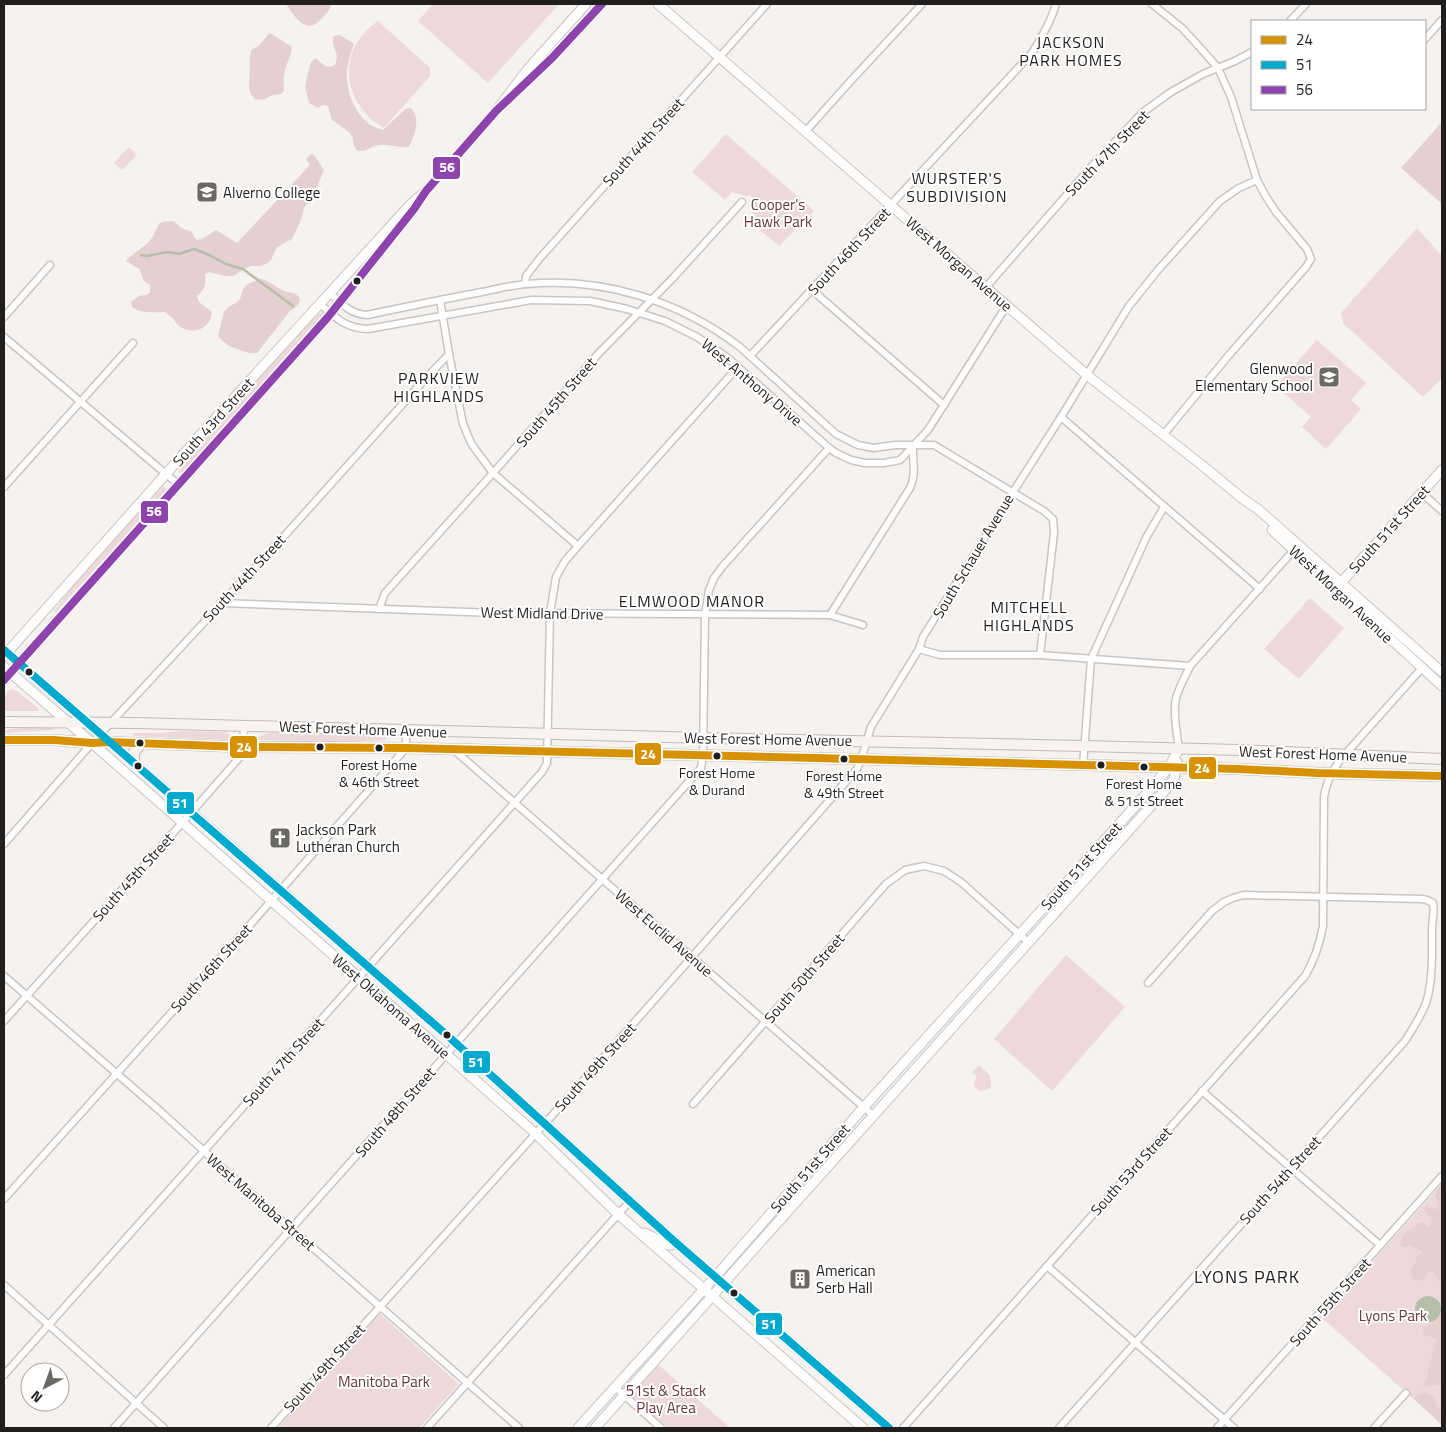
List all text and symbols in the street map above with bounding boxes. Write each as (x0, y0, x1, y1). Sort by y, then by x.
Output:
legend (1251, 20, 1426, 110)
text: 24 (1296, 28, 1313, 51)
district label: JACKSON PARK HOMES (1019, 30, 1123, 72)
text: 51 (1296, 53, 1313, 76)
text: 56 (1296, 78, 1313, 101)
street label: South 44th Street (597, 92, 690, 192)
street label: South 47th Street (1060, 104, 1155, 202)
line badge: 56 (432, 156, 461, 180)
text: 56 (439, 156, 455, 177)
district label: WURSTER'S SUBDIVISION (906, 166, 1008, 208)
school or university icon: Alverno College (195, 180, 219, 204)
place label: Alverno College (223, 181, 320, 204)
park label: Cooper's Hawk Park (744, 193, 812, 233)
street label: South 46th Street (802, 201, 896, 300)
street label: West Morgan Avenue (900, 211, 1018, 317)
unlabelled marker (352, 276, 362, 286)
street label: West Anthony Drive (696, 333, 808, 431)
street label: South 45th Street (510, 351, 602, 452)
place label: Glenwood Elementary School (1195, 357, 1313, 397)
school or university icon: Glenwood Elementary School (1317, 365, 1341, 389)
district label: PARKVIEW HIGHLANDS (393, 366, 485, 408)
street label: South 43rd Street (167, 372, 260, 471)
street label: South 51st Street (1343, 479, 1435, 578)
street label: South Schauer Avenue (927, 489, 1019, 623)
line badge: 56 (140, 500, 169, 524)
text: 56 (146, 500, 162, 521)
street label: South 44th Street (197, 528, 291, 627)
street label: West Morgan Avenue (1284, 540, 1398, 648)
district label: ELMWOOD MANOR (619, 589, 765, 613)
district label: MITCHELL HIGHLANDS (983, 595, 1075, 637)
street label: West Midland Drive (480, 600, 604, 626)
unlabelled marker (24, 667, 34, 677)
street label: West Forest Home Avenue (279, 715, 447, 743)
street label: West Forest Home Avenue (684, 726, 852, 752)
line badge: 24 (229, 735, 258, 759)
text: 24 (236, 736, 252, 757)
unlabelled marker (135, 738, 145, 748)
street label: West Forest Home Avenue (1239, 740, 1407, 768)
unlabelled marker (315, 742, 325, 752)
line badge: 24 (634, 742, 662, 766)
marker: Forest Home & 46th Street (374, 743, 384, 753)
text: 24 (640, 743, 656, 764)
marker: Forest Home & Durand (712, 751, 722, 761)
place label: Forest Home & 46th Street (339, 754, 419, 792)
marker: Forest Home & 49th Street (839, 754, 849, 764)
line badge: 24 (1188, 756, 1217, 780)
text: 24 (1194, 757, 1210, 778)
unlabelled marker (1096, 760, 1106, 770)
unlabelled marker (133, 761, 143, 771)
place label: Forest Home & Durand (679, 762, 755, 800)
marker: Forest Home & 51st Street (1139, 762, 1149, 772)
place label: Forest Home & 49th Street (804, 765, 884, 803)
place label: Forest Home & 51st Street (1105, 773, 1184, 811)
line badge: 51 (166, 791, 195, 815)
text: 51 (172, 792, 188, 813)
street label: South 51st Street (1035, 816, 1127, 915)
place label: Jackson Park Lutheran Church (296, 818, 400, 858)
church icon: Jackson Park Lutheran Church (268, 826, 292, 850)
street label: South 45th Street (87, 827, 180, 927)
street label: West Euclid Avenue (610, 884, 718, 982)
street label: South 46th Street (165, 918, 258, 1018)
street label: South 50th Street (758, 927, 850, 1028)
street label: West Oklahoma Avenue (327, 948, 455, 1064)
street label: South 47th Street (237, 1012, 330, 1112)
street label: South 49th Street (549, 1017, 642, 1117)
unlabelled marker (442, 1030, 452, 1040)
line badge: 51 (462, 1050, 491, 1074)
text: 51 (468, 1051, 484, 1072)
street label: South 48th Street (349, 1061, 441, 1162)
street label: South 51st Street (765, 1118, 856, 1218)
street label: South 53rd Street (1085, 1121, 1178, 1220)
street label: South 54th Street (1234, 1130, 1327, 1230)
street label: West Manitoba Street (201, 1148, 321, 1256)
street label: South 55th Street (1284, 1252, 1377, 1352)
place label: American Serb Hall (816, 1259, 876, 1299)
district label: LYONS PARK (1194, 1263, 1300, 1290)
building icon: American Serb Hall (788, 1267, 812, 1291)
unlabelled marker (729, 1288, 739, 1298)
park label: Lyons Park (1359, 1304, 1427, 1327)
line badge: 51 (755, 1312, 783, 1336)
text: 51 (761, 1313, 777, 1334)
street label: South 49th Street (278, 1318, 371, 1418)
north arrow (20, 1362, 70, 1412)
park label: Manitoba Park (338, 1370, 430, 1393)
park label: 51st & Stack Play Area (626, 1379, 706, 1419)
text: N (26, 1386, 47, 1408)

